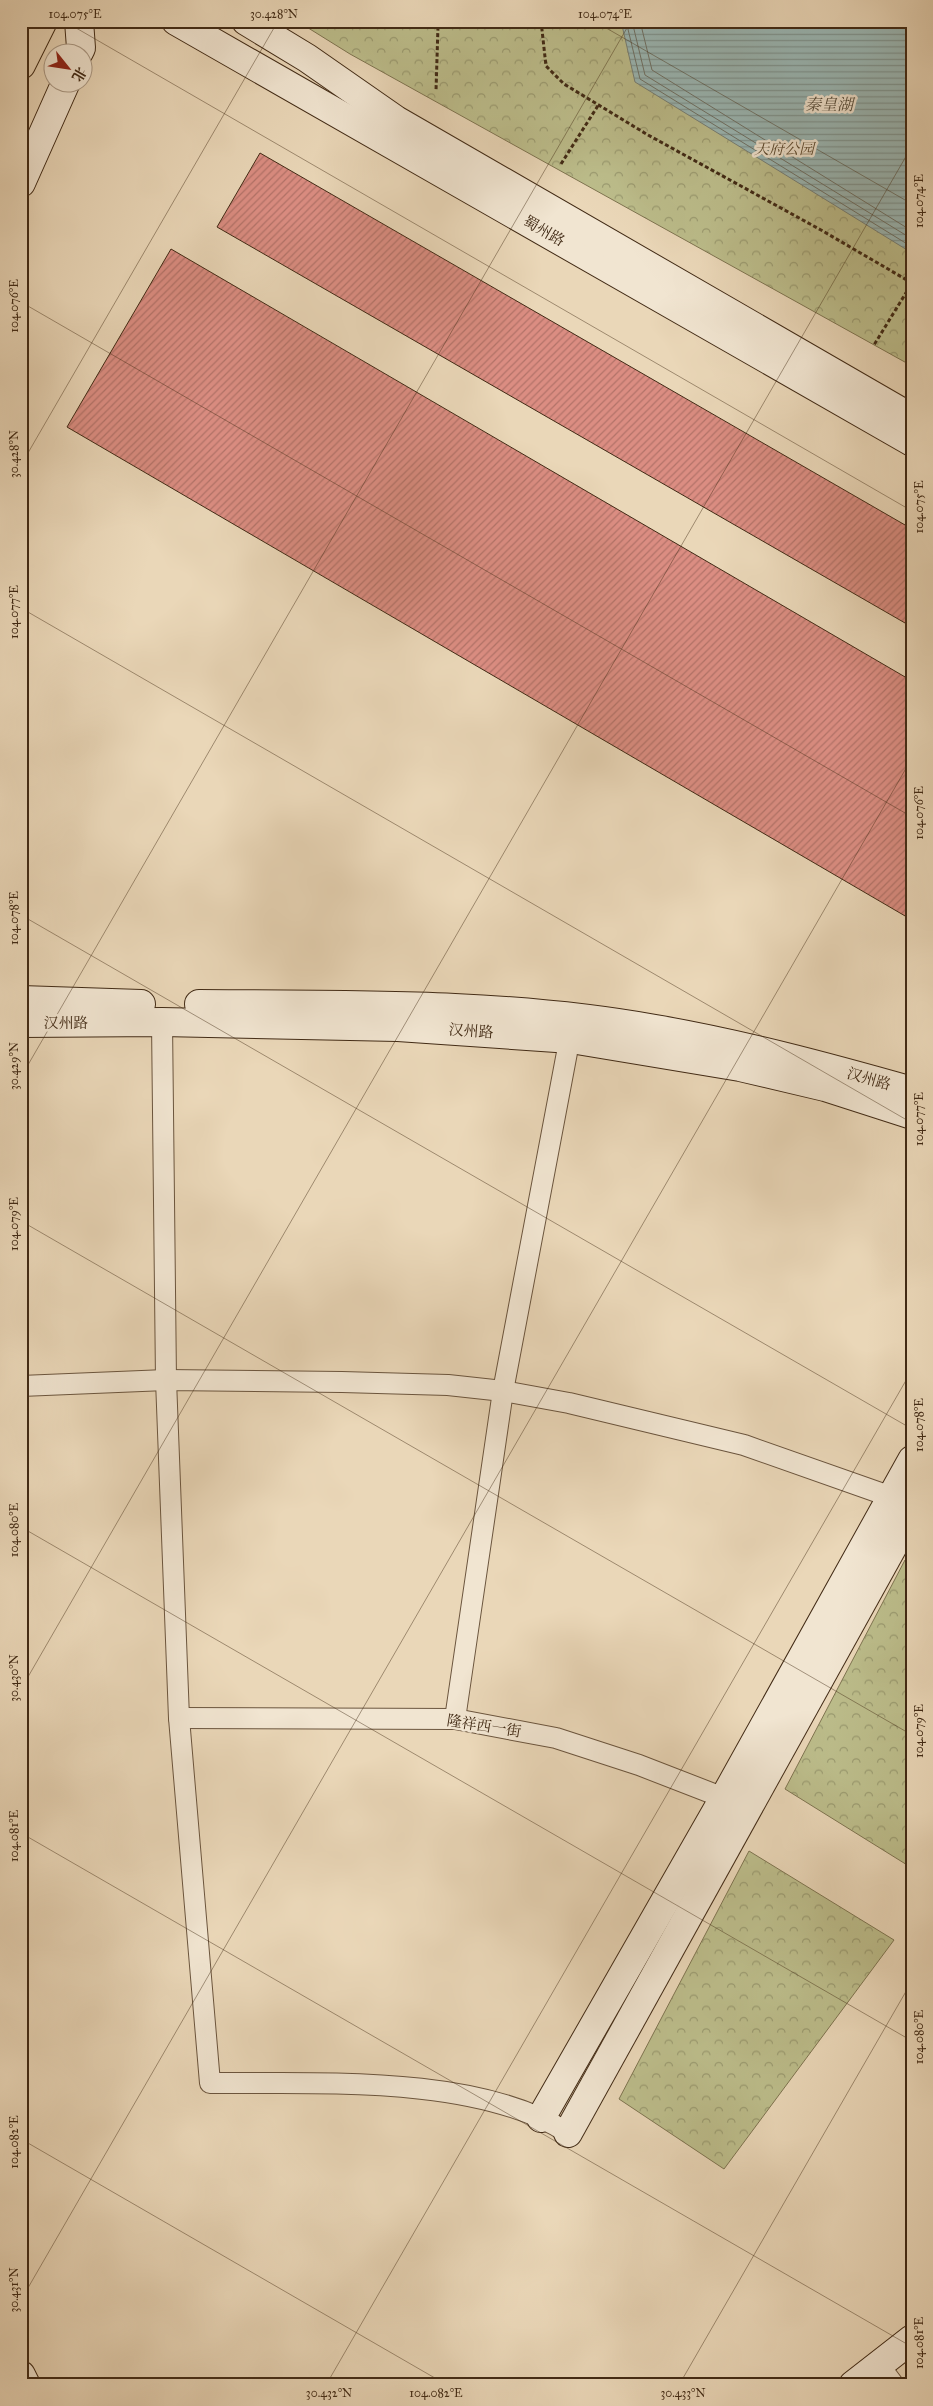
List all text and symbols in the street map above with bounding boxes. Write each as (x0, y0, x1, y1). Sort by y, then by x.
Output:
text: 104.075°E (48, 7, 102, 21)
text: 30.428°N (250, 7, 298, 21)
text: 104.074°E (578, 7, 632, 21)
north arrow (42, 42, 92, 92)
text: 北 (68, 64, 90, 85)
water label: 秦皇湖 (805, 95, 856, 114)
park label: 天府公园 (754, 140, 816, 158)
text: 104.074°E (912, 174, 926, 228)
street label: 蜀州路 (520, 212, 568, 250)
text: 104.076°E (7, 279, 21, 333)
text: 30.428°N (7, 430, 21, 478)
text: 104.075°E (912, 480, 926, 534)
text: 104.077°E (7, 585, 21, 639)
text: 104.076°E (912, 786, 926, 840)
text: 104.078°E (7, 891, 21, 945)
street label: 汉州路 (43, 1014, 89, 1032)
street label: 汉州路 (448, 1020, 494, 1042)
text: 30.429°N (7, 1042, 21, 1090)
street label: 汉州路 (845, 1064, 893, 1094)
text: 104.077°E (912, 1092, 926, 1146)
text: 104.079°E (7, 1197, 21, 1251)
text: 104.078°E (912, 1398, 926, 1452)
text: 104.080°E (7, 1502, 21, 1557)
text: 30.430°N (7, 1654, 21, 1702)
text: 104.079°E (912, 1704, 926, 1758)
street label: 隆祥西一街 (446, 1711, 522, 1741)
text: 104.081°E (7, 1810, 21, 1862)
text: 104.080°E (912, 2009, 926, 2064)
text: 104.082°E (7, 2115, 21, 2169)
text: 30.431°N (7, 2267, 21, 2313)
text: 104.081°E (912, 2317, 926, 2369)
text: 30.432°N (306, 2386, 352, 2400)
text: 104.082°E (409, 2386, 463, 2400)
text: 30.433°N (660, 2386, 706, 2400)

